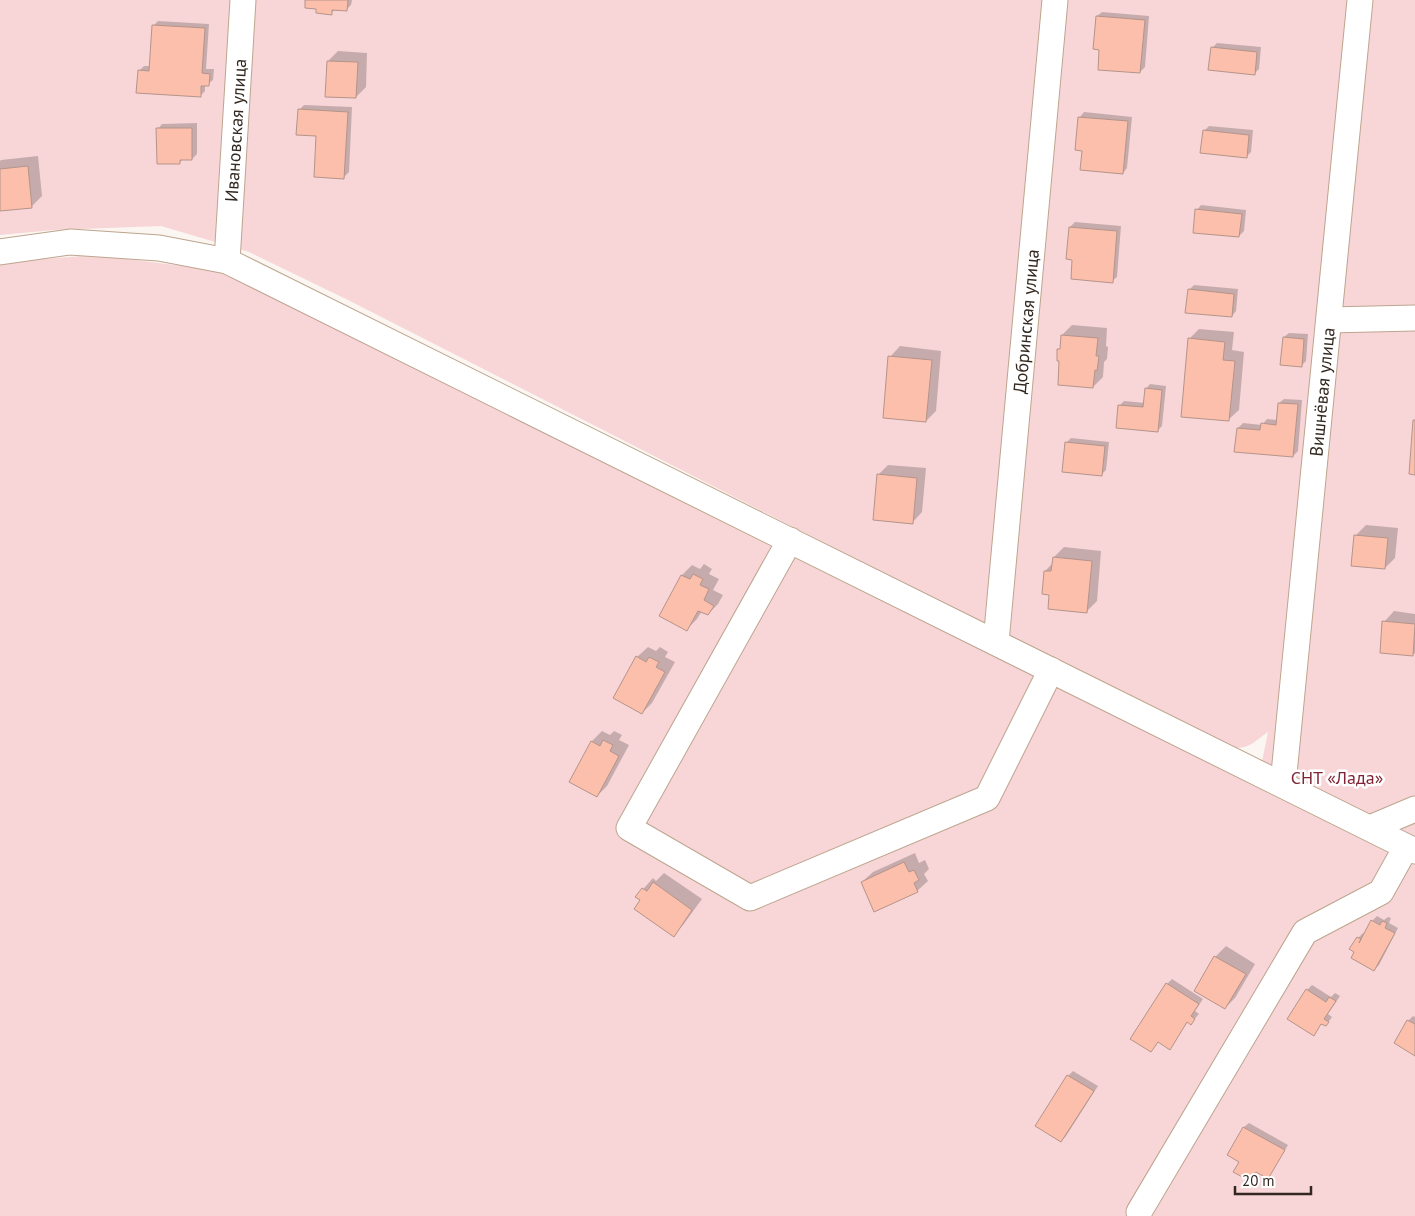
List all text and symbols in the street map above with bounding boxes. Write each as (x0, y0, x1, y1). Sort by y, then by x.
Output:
street label: Ивановская улица (219, 58, 251, 203)
street label: Добринская улица (1007, 248, 1044, 395)
street label: Вишнёвая улица (1304, 326, 1339, 458)
park label: СНТ «Лада» (1291, 766, 1383, 789)
scale bar (1235, 1164, 1311, 1196)
text: 20 m (1242, 1171, 1275, 1190)

